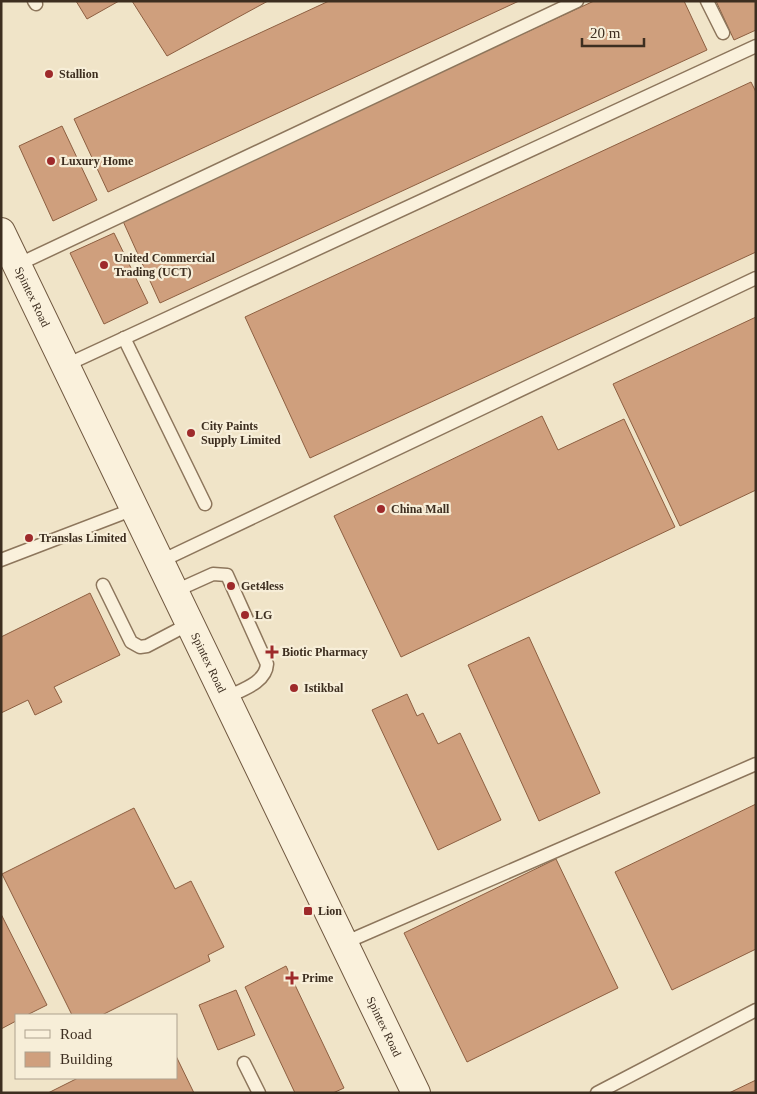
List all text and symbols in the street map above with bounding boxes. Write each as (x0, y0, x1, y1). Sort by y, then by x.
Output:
scale bar (582, 15, 644, 47)
text: 20 m (590, 25, 621, 41)
place label: Stallion (59, 67, 99, 81)
marker: Stallion (43, 68, 55, 80)
place label: Luxury Home (61, 154, 134, 168)
marker: Luxury Home (45, 155, 57, 167)
place label: United Commercial Trading (UCT) (114, 251, 215, 279)
marker: United Commercial Trading (UCT) (98, 259, 110, 271)
street label: Spintex Road (12, 265, 53, 329)
place label: City Paints Supply Limited (201, 419, 281, 447)
marker: City Paints Supply Limited (185, 427, 197, 439)
place label: China Mall (391, 502, 450, 516)
marker: China Mall (375, 503, 387, 515)
place label: Translas Limited (39, 531, 127, 545)
marker: Translas Limited (23, 532, 35, 544)
place label: Get4less (241, 579, 284, 593)
marker: Get4less (225, 580, 237, 592)
place label: LG (255, 608, 272, 622)
marker: LG (239, 609, 251, 621)
street label: Spintex Road (188, 630, 229, 695)
place label: Biotic Pharmacy (282, 645, 368, 659)
marker: Biotic Pharmacy (266, 646, 278, 658)
place label: Istikbal (304, 681, 344, 695)
marker: Istikbal (288, 682, 300, 694)
place label: Lion (318, 904, 342, 918)
marker: Lion (302, 905, 314, 917)
place label: Prime (302, 971, 334, 985)
marker: Prime (286, 972, 298, 984)
street label: Spintex Road (364, 994, 404, 1059)
legend (15, 1014, 178, 1079)
text: Road (60, 1026, 92, 1042)
text: Building (60, 1051, 113, 1067)

